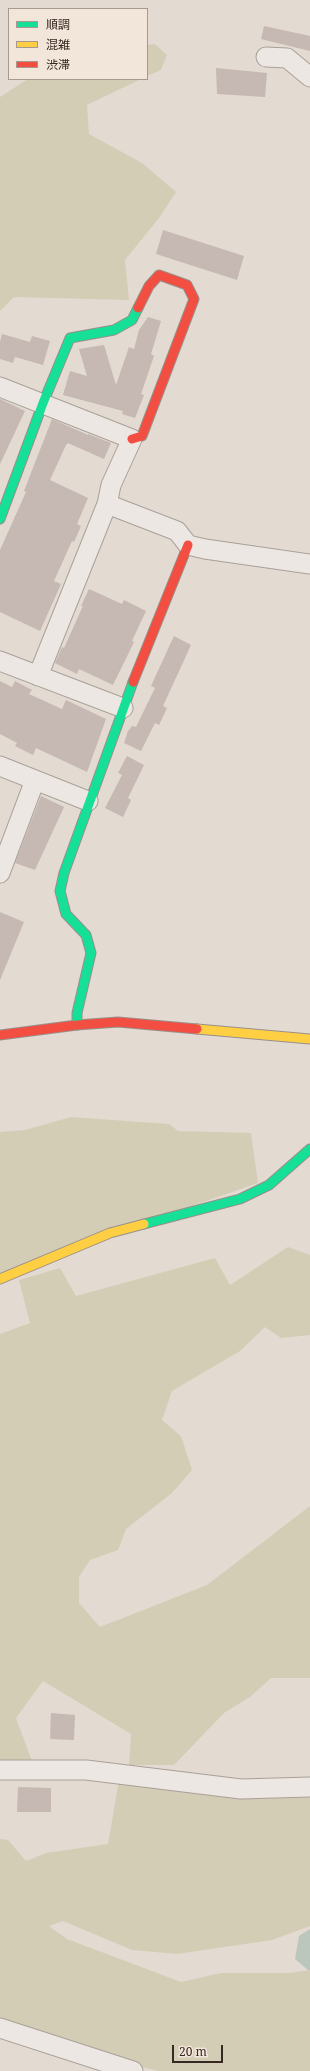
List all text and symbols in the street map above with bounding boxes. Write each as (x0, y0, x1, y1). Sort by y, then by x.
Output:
legend (8, 8, 148, 80)
text: 順調 (46, 16, 70, 33)
text: 混雑 (46, 36, 70, 53)
text: 渋滞 (46, 56, 70, 73)
scale bar (174, 2037, 225, 2063)
text: 20 m (179, 2043, 207, 2060)

